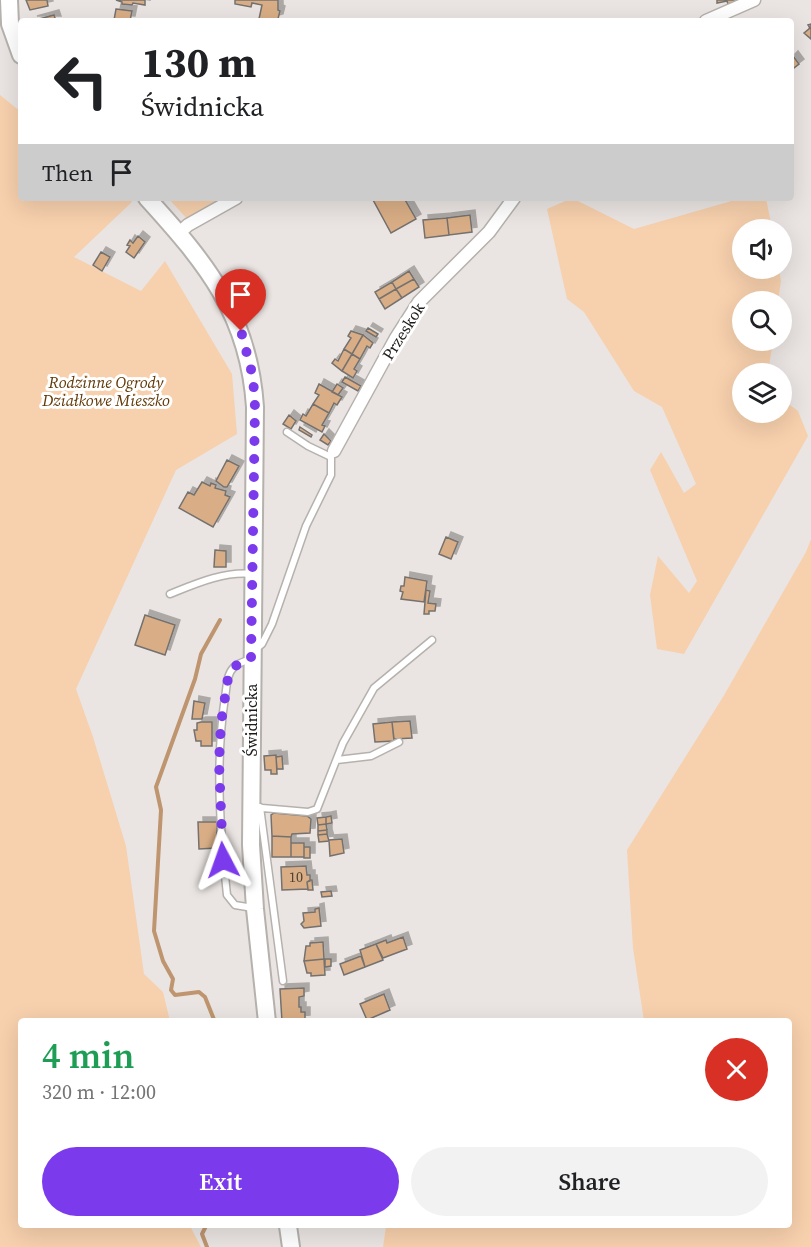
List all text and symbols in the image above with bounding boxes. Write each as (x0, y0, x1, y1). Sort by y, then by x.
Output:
text: 130 m (141, 33, 256, 91)
icon: left (42, 42, 120, 120)
text: Świdnicka (141, 88, 264, 125)
icon: arrive (105, 156, 138, 189)
text: Then (42, 158, 93, 188)
map controls (732, 219, 792, 423)
button: sound (732, 219, 792, 279)
pin (215, 269, 266, 331)
icon: arrive (224, 278, 257, 311)
button: search (732, 291, 792, 351)
street label: Przeskok (377, 298, 429, 364)
button: layers (732, 363, 792, 423)
park label: Rodzinne Ogrody Działkowe Mieszko (41, 371, 170, 411)
street label: Świdnicka (240, 683, 262, 756)
position arrow (191, 828, 255, 892)
house number: 10 (289, 867, 303, 887)
text: 4 min (42, 1031, 134, 1080)
button: close (705, 1038, 768, 1101)
text: 320 m · 12:00 (42, 1078, 156, 1106)
button: Exit (42, 1147, 399, 1216)
button: Share (411, 1147, 768, 1216)

